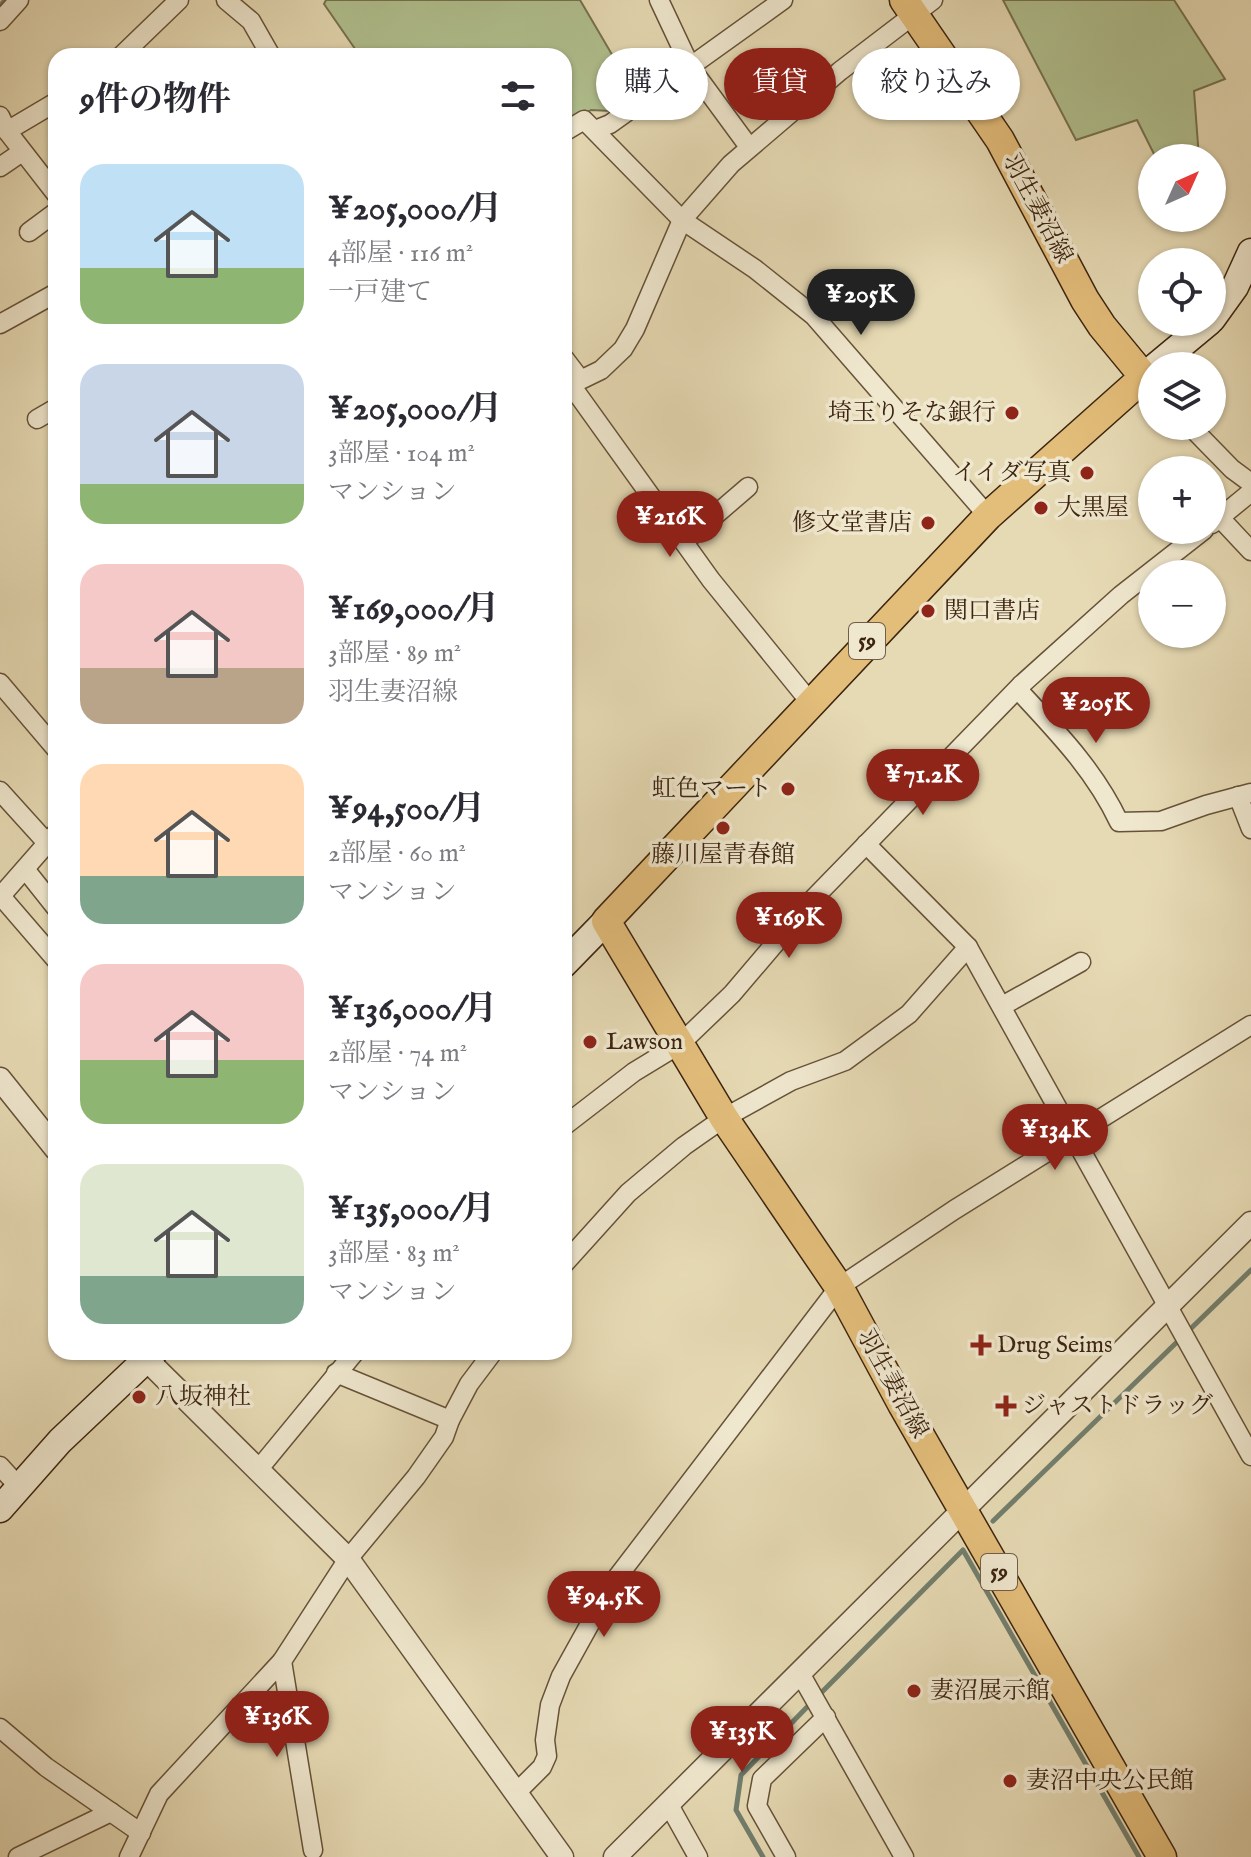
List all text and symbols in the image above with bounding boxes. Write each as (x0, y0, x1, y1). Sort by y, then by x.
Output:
chip: 購入 (596, 48, 708, 120)
chip: 賃貸 (724, 48, 836, 120)
chip: 絞り込み (852, 48, 1020, 120)
icon: filters (496, 74, 540, 118)
text: 9件の物件 (80, 79, 231, 122)
north arrow (1138, 144, 1226, 232)
map controls (1138, 144, 1226, 648)
street label: 羽生妻沼線 (995, 149, 1079, 269)
text: ¥205,000/月 (328, 188, 503, 231)
icon: home (144, 196, 240, 292)
text: 4部屋 · 116 m² (328, 237, 473, 270)
button: locate (1138, 248, 1226, 336)
pin: ¥205K (805, 269, 917, 337)
text: 一戸建て (328, 276, 432, 309)
text: ¥205K (825, 278, 897, 311)
button: layers (1138, 352, 1226, 440)
text: ¥205,000/月 (328, 388, 503, 431)
icon: home (144, 396, 240, 492)
place label: 埼玉りそな銀行 (828, 398, 996, 429)
marker: 埼玉りそな銀行 (1003, 404, 1021, 422)
text: 3部屋 · 104 m² (328, 437, 475, 470)
button: + (1138, 456, 1226, 544)
place label: イイダ写真 (952, 458, 1071, 489)
marker: イイダ写真 (1078, 464, 1096, 482)
text: マンション (328, 476, 457, 509)
pin: ¥216K (614, 491, 726, 559)
place label: 大黒屋 (1057, 493, 1129, 524)
marker: 大黒屋 (1032, 499, 1050, 517)
text: ¥216K (635, 500, 705, 533)
place label: 修文堂書店 (792, 508, 912, 539)
marker: 修文堂書店 (919, 514, 937, 532)
button: − (1138, 560, 1226, 648)
text: ¥169,000/月 (328, 588, 499, 631)
icon: home (144, 596, 240, 692)
place label: 関口書店 (944, 596, 1040, 627)
marker: 関口書店 (919, 602, 937, 620)
road number: 59 (849, 623, 885, 659)
text: 3部屋 · 89 m² (328, 637, 461, 670)
text: 羽生妻沼線 (328, 676, 458, 709)
pin: ¥205K (1040, 677, 1152, 745)
text: ¥205K (1060, 686, 1132, 719)
pin: ¥71.2K (858, 749, 988, 817)
text: ¥71.2K (884, 758, 962, 791)
place label: 虹色マート (652, 774, 772, 805)
marker: 虹色マート (779, 780, 797, 798)
text: ¥94,500/月 (328, 788, 485, 831)
icon: home (144, 796, 240, 892)
marker: 藤川屋青春館 (714, 819, 732, 837)
text: 2部屋 · 60 m² (328, 837, 466, 870)
place label: 藤川屋青春館 (651, 840, 795, 871)
text: マンション (328, 876, 457, 909)
pin: ¥169K (733, 892, 845, 960)
text: ¥169K (754, 901, 824, 934)
text: ¥136,000/月 (328, 988, 497, 1031)
icon: home (144, 996, 240, 1092)
place label: Lawson (606, 1027, 683, 1058)
marker: Lawson (581, 1033, 599, 1051)
text: 2部屋 · 74 m² (328, 1037, 467, 1070)
text: マンション (328, 1076, 457, 1109)
pin: ¥134K (999, 1104, 1111, 1172)
text: ¥134K (1020, 1113, 1090, 1146)
text: ¥135,000/月 (328, 1188, 495, 1231)
icon: home (144, 1196, 240, 1292)
text: 3部屋 · 83 m² (328, 1237, 460, 1270)
text: マンション (328, 1276, 457, 1309)
street label: 羽生妻沼線 (849, 1324, 935, 1444)
place label: Drug Seims (997, 1330, 1113, 1361)
marker: Drug Seims (972, 1336, 990, 1354)
place label: 八坂神社 (155, 1382, 251, 1413)
marker: 八坂神社 (130, 1388, 148, 1406)
place label: ジャストドラッグ (1022, 1391, 1213, 1422)
marker: ジャストドラッグ (997, 1397, 1015, 1415)
road number: 59 (981, 1554, 1017, 1590)
pin: ¥94.5K (539, 1571, 669, 1639)
text: ¥94.5K (565, 1580, 643, 1613)
place label: 妻沼展示館 (930, 1676, 1050, 1707)
marker: 妻沼展示館 (905, 1682, 923, 1700)
pin: ¥136K (221, 1691, 333, 1759)
text: ¥136K (243, 1700, 311, 1733)
pin: ¥135K (686, 1706, 798, 1774)
text: ¥135K (709, 1715, 775, 1748)
place label: 妻沼中央公民館 (1026, 1766, 1194, 1797)
marker: 妻沼中央公民館 (1001, 1772, 1019, 1790)

